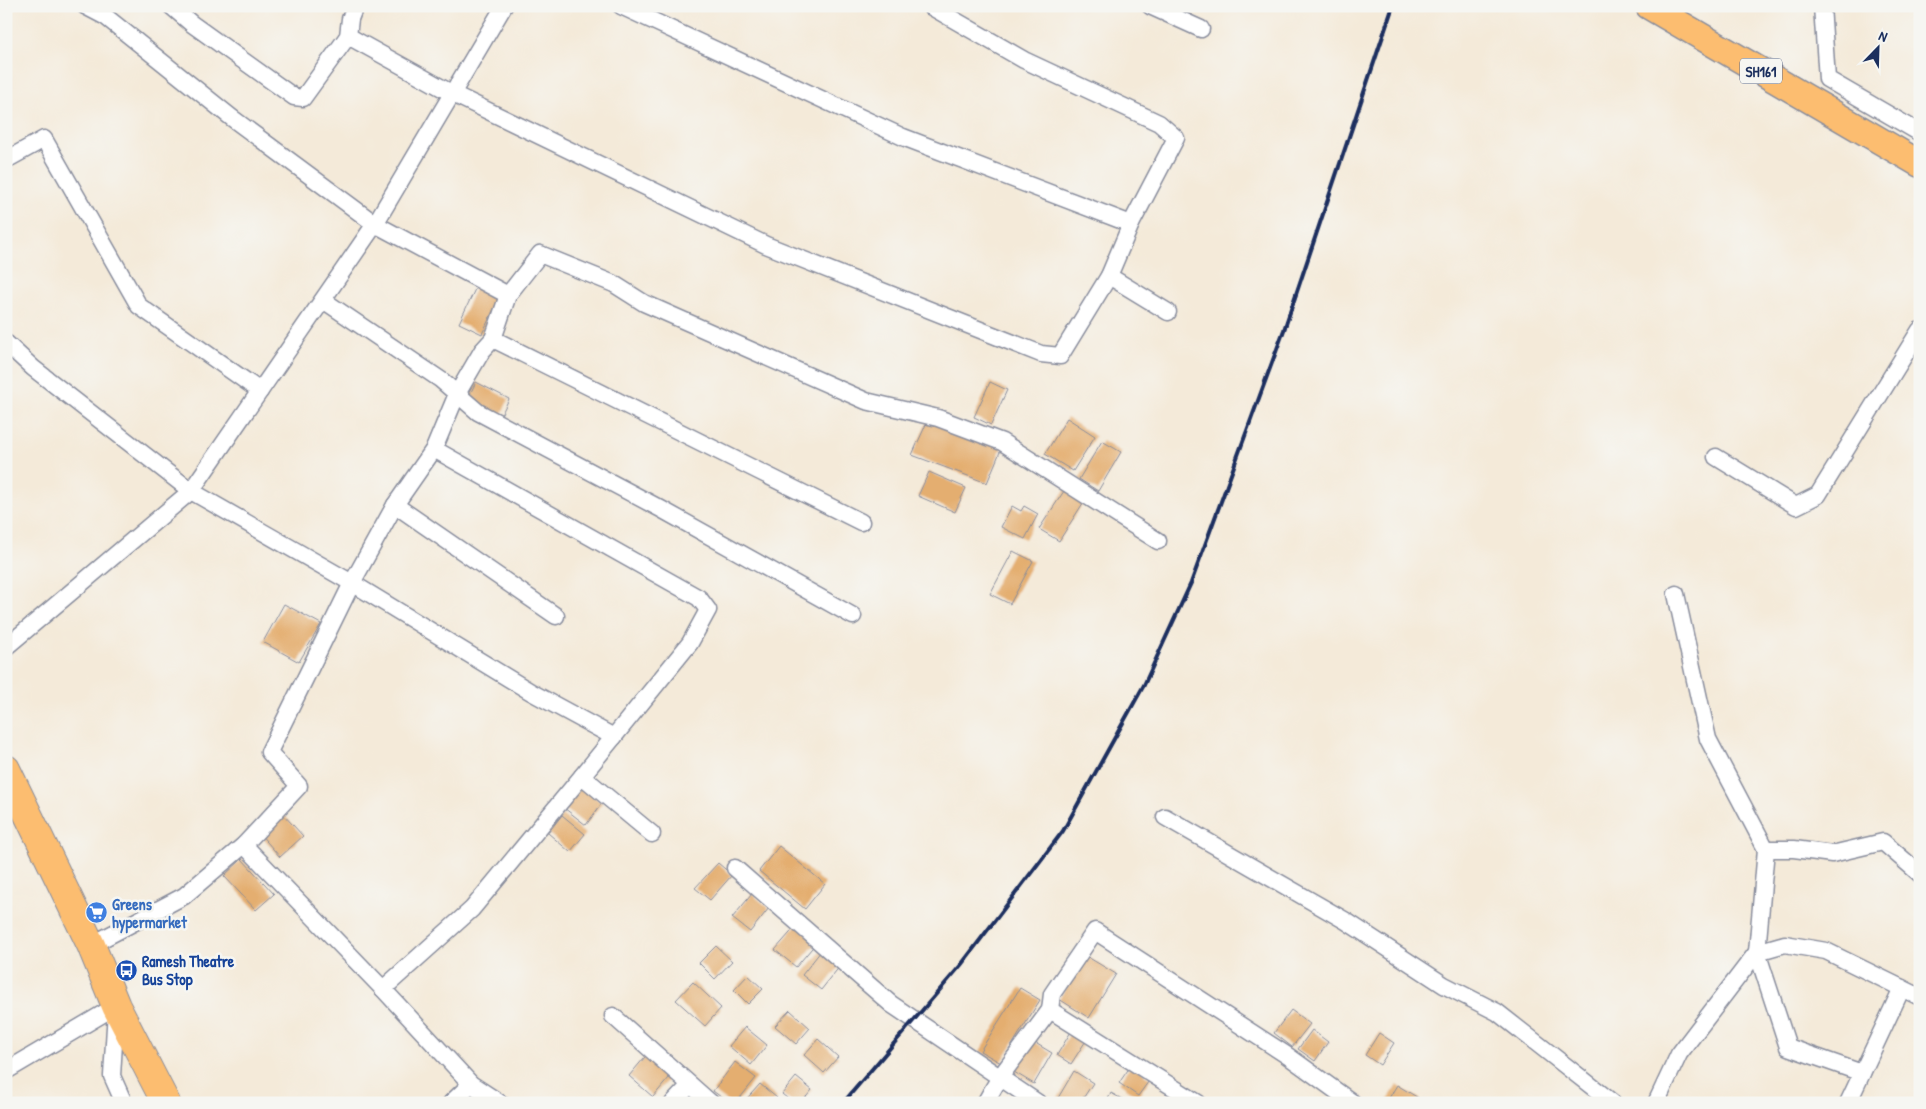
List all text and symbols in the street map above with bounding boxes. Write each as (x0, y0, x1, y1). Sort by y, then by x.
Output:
north arrow (1854, 22, 1904, 72)
text: N (1876, 25, 1891, 46)
road number: SH161 (1740, 58, 1782, 84)
place label: Greens hypermarket (112, 893, 187, 934)
supermarket icon: Greens hypermarket (84, 901, 108, 925)
place label: Ramesh Theatre Bus Stop (142, 950, 235, 991)
bus stop icon: Ramesh Theatre Bus Stop (114, 958, 138, 982)

